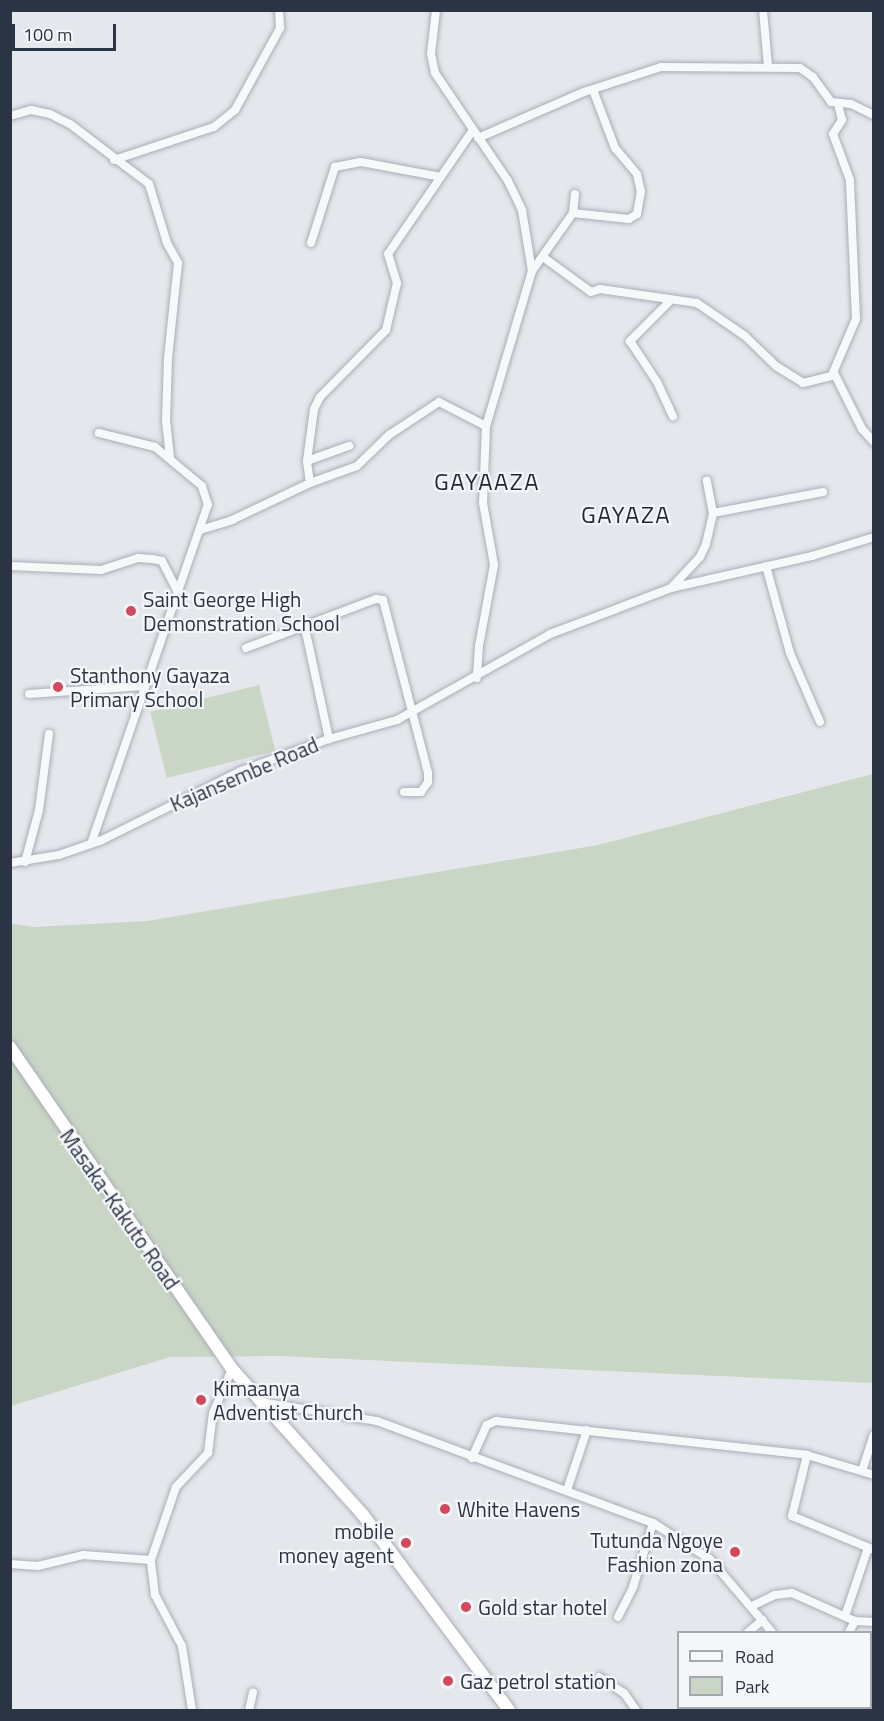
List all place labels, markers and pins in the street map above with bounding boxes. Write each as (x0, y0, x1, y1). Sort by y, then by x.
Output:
place label: Saint George High Demonstration School (143, 586, 340, 636)
marker: Saint George High Demonstration School (124, 604, 138, 618)
place label: Stanthony Gayaza Primary School (70, 662, 230, 712)
marker: Stanthony Gayaza Primary School (51, 680, 65, 694)
place label: Kimaanya Adventist Church (213, 1375, 363, 1425)
marker: Kimaanya Adventist Church (194, 1393, 208, 1407)
place label: White Havens (457, 1496, 580, 1522)
marker: White Havens (438, 1502, 452, 1516)
place label: mobile money agent (278, 1518, 394, 1568)
place label: Tutunda Ngoye Fashion zona (590, 1527, 723, 1577)
marker: mobile money agent (399, 1536, 413, 1550)
marker: Tutunda Ngoye Fashion zona (728, 1545, 742, 1559)
place label: Gold star hotel (478, 1594, 607, 1620)
marker: Gold star hotel (459, 1600, 473, 1614)
place label: Gaz petrol station (460, 1668, 616, 1694)
marker: Gaz petrol station (441, 1674, 455, 1688)

